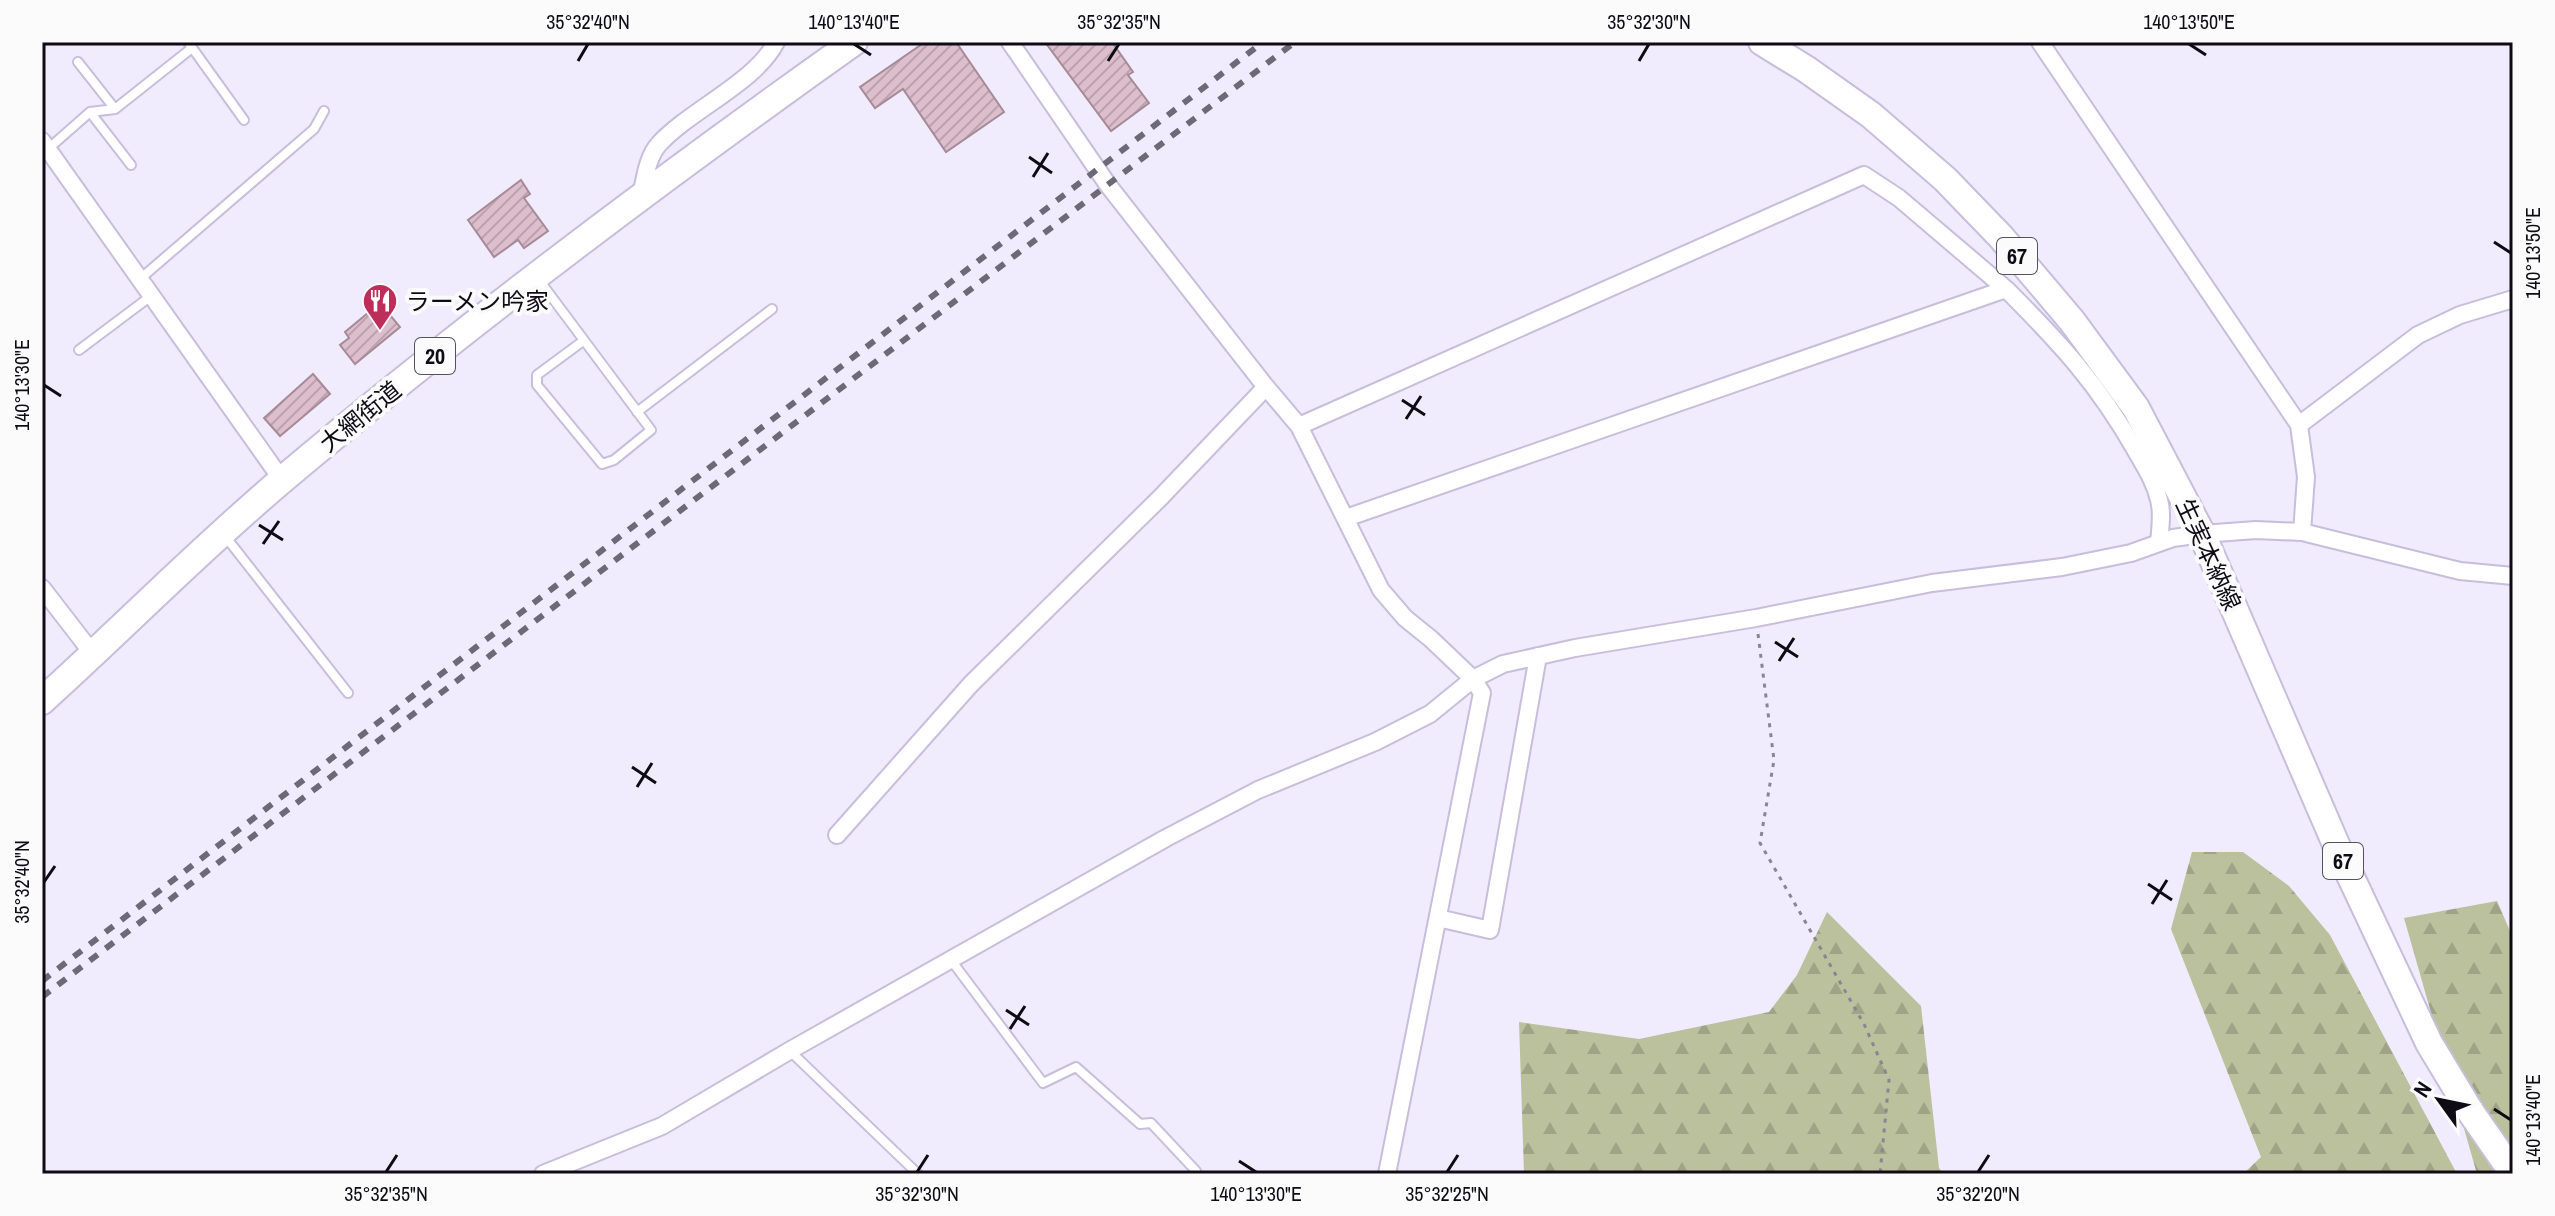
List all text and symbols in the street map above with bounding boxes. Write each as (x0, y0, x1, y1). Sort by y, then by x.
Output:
text: 35°32'40"N (546, 8, 630, 35)
text: 140°13'40"E (808, 8, 900, 35)
text: 35°32'35"N (1077, 8, 1161, 35)
text: 35°32'30"N (1607, 8, 1691, 35)
text: 140°13'50"E (2143, 8, 2235, 35)
text: 140°13'50"E (2519, 207, 2546, 299)
road number: 67 (1997, 238, 2037, 274)
restaurant icon: ラーメン吟家 (361, 282, 399, 332)
place label: ラーメン吟家 (406, 285, 549, 317)
road number: 20 (415, 338, 455, 374)
text: 140°13'30"E (8, 339, 35, 431)
street label: 大網街道 (313, 373, 407, 459)
street label: 生実本納線 (2169, 493, 2249, 615)
text: 35°32'40"N (8, 840, 35, 924)
road number: 67 (2323, 843, 2363, 879)
north arrow (2399, 1060, 2479, 1140)
text: 140°13'40"E (2519, 1074, 2546, 1166)
text: N (2406, 1075, 2438, 1103)
text: 35°32'35"N (344, 1180, 428, 1207)
text: 35°32'30"N (875, 1180, 959, 1207)
text: 140°13'30"E (1210, 1180, 1302, 1207)
text: 35°32'25"N (1405, 1180, 1489, 1207)
text: 35°32'20"N (1936, 1180, 2020, 1207)

